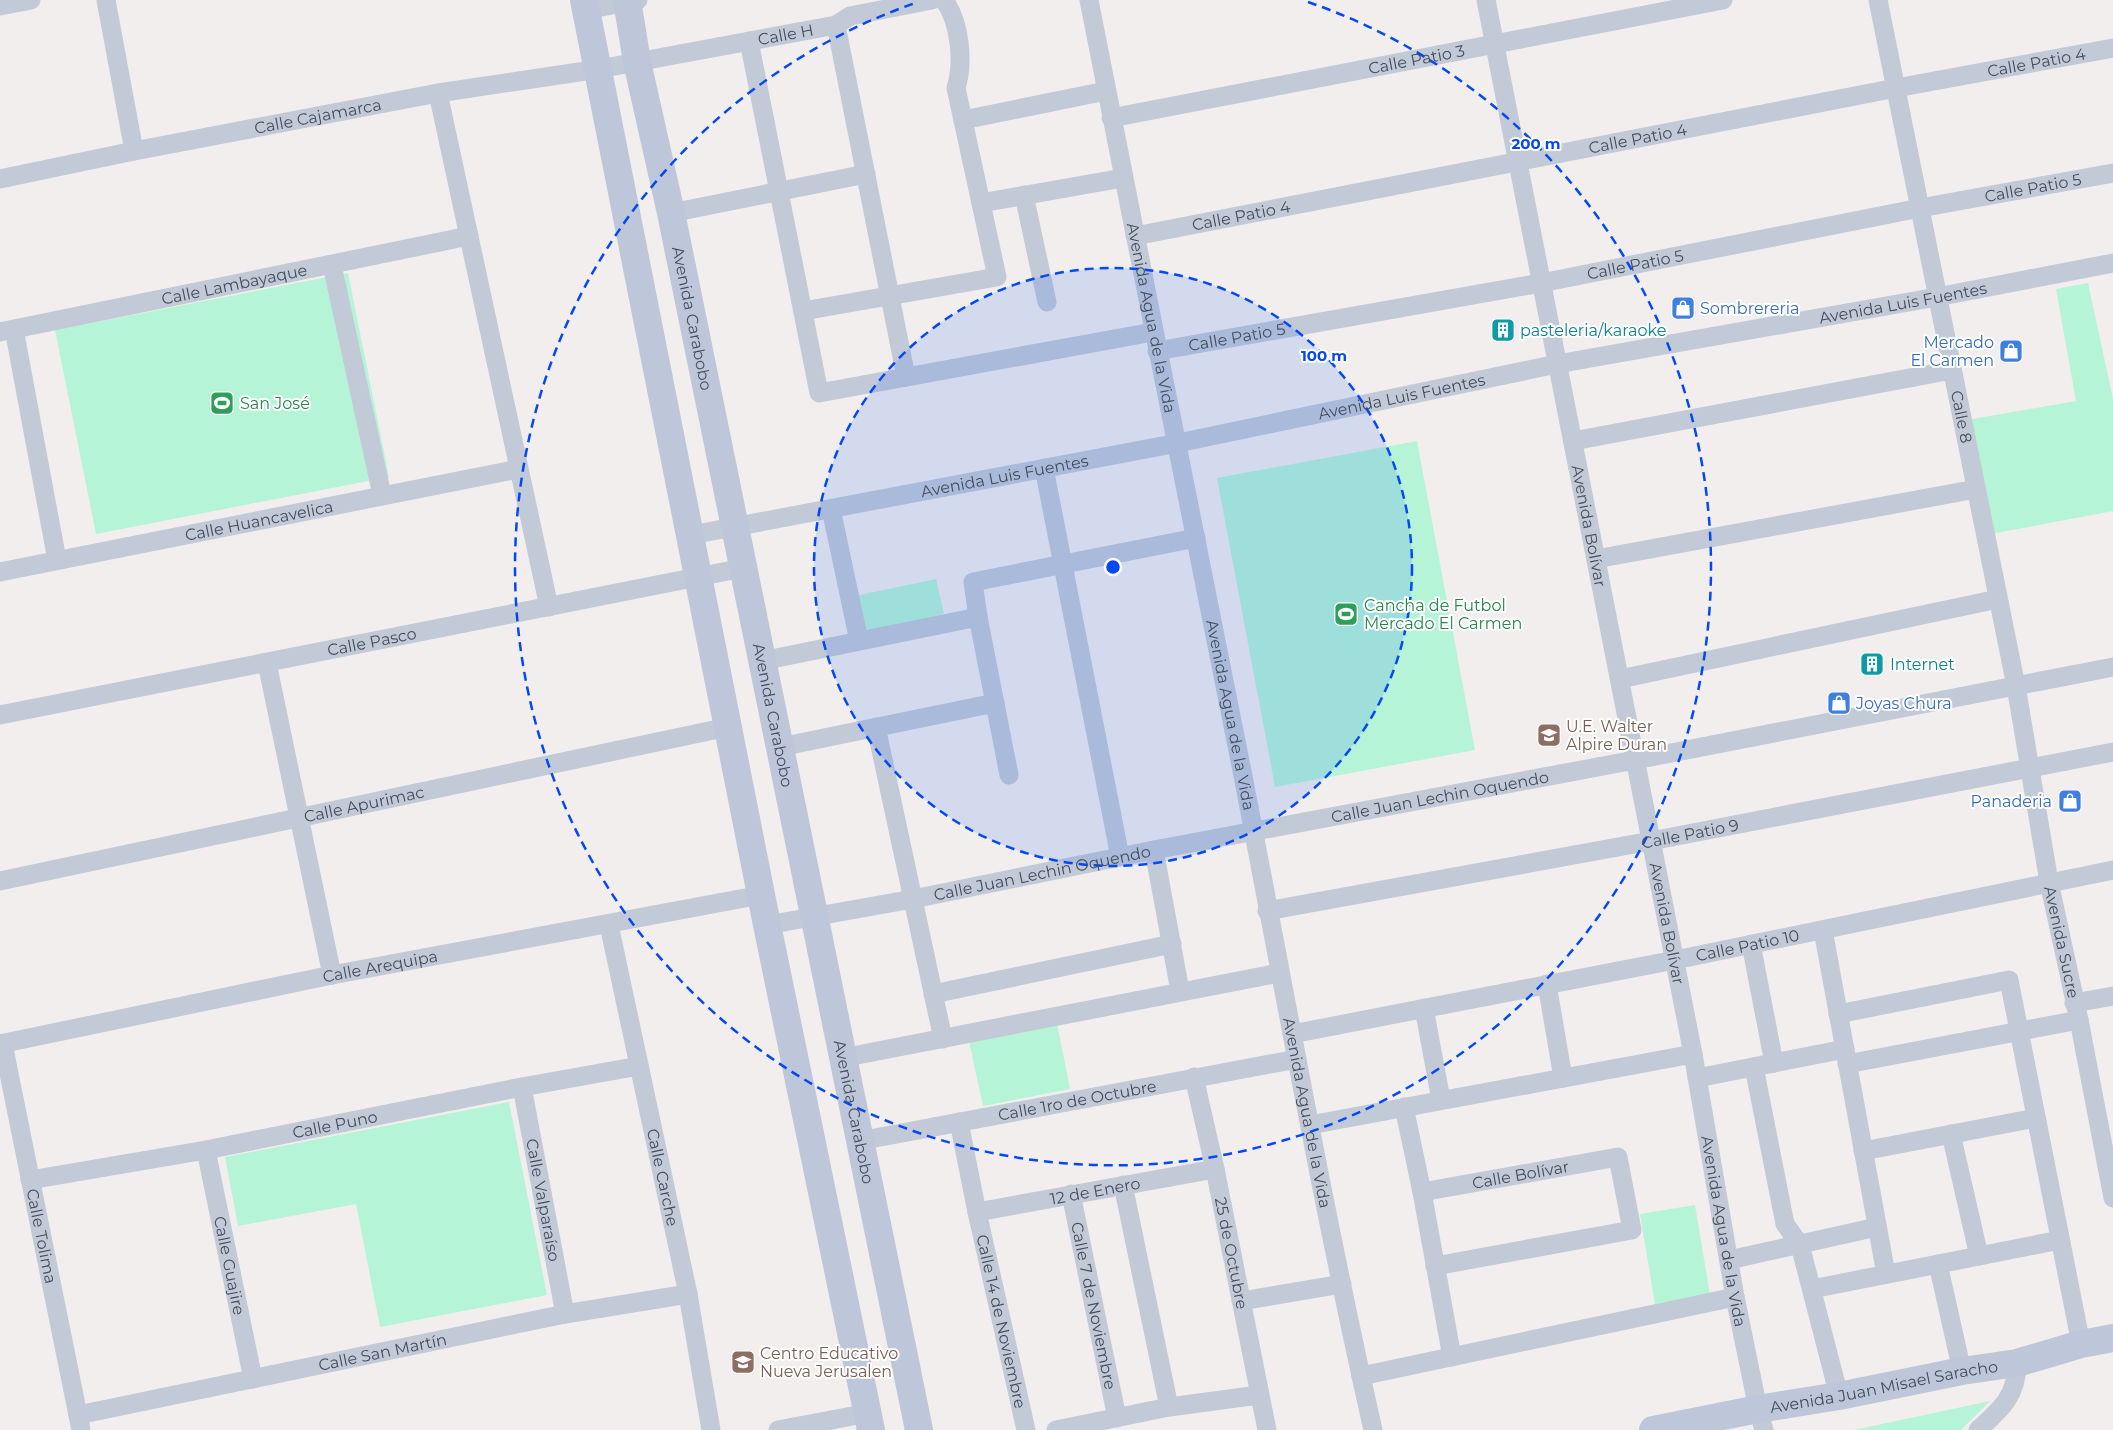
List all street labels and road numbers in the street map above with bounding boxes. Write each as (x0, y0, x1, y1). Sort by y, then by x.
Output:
street label: Calle H (756, 20, 815, 49)
street label: Calle Patio 3 (1366, 41, 1466, 78)
street label: Calle Patio 4 (1986, 44, 2087, 80)
street label: Calle Cajamarca (253, 95, 383, 137)
street label: Calle Patio 4 (1587, 119, 1689, 157)
street label: Calle Patio 5 (1983, 169, 2083, 206)
street label: Calle Patio 4 (1190, 196, 1292, 234)
street label: Avenida Agua de la Vida (1123, 221, 1180, 415)
street label: Avenida Carabobo (669, 245, 716, 392)
street label: Calle Patio 5 (1585, 246, 1685, 283)
street label: Calle Lambayaque (160, 260, 309, 308)
street label: Avenida Luis Fuentes (1818, 278, 1988, 327)
street label: Calle Patio 5 (1187, 319, 1287, 355)
street label: Avenida Luis Fuentes (1316, 370, 1487, 423)
street label: Calle 8 (1947, 389, 1976, 445)
street label: Avenida Luis Fuentes (919, 451, 1090, 501)
street label: Avenida Bolívar (1568, 463, 1611, 589)
street label: Calle Huancavelica (183, 496, 335, 545)
street label: Avenida Agua de la Vida (1203, 618, 1259, 812)
street label: Calle Pasco (325, 623, 418, 660)
street label: Avenida Carabobo (749, 641, 797, 789)
street label: Calle Juan Lechin Oquendo (1329, 767, 1550, 826)
street label: Calle Apurimac (302, 782, 426, 826)
street label: Calle Patio 9 (1640, 815, 1740, 852)
street label: Calle Juan Lechin Oquendo (932, 841, 1152, 904)
street label: Avenida Bolívar (1646, 861, 1689, 986)
street label: Avenida Sucre (2041, 884, 2083, 1000)
street label: Calle Patio 10 (1694, 925, 1801, 965)
street label: Calle Arequipa (321, 946, 439, 986)
street label: Avenida Agua de la Vida (1280, 1016, 1335, 1210)
street label: Avenida Carabobo (830, 1038, 878, 1186)
street label: Calle 1ro de Octubre (996, 1076, 1158, 1124)
street label: Calle Puno (291, 1107, 379, 1142)
street label: Calle Carche (643, 1127, 683, 1228)
street label: Avenida Agua de la Vida (1698, 1134, 1750, 1328)
street label: Calle Valparaíso (522, 1137, 564, 1263)
street label: Calle Bolívar (1470, 1156, 1570, 1192)
street label: 12 de Enero (1048, 1173, 1142, 1208)
street label: Calle Tolima (23, 1187, 61, 1285)
street label: 25 de Octubre (1211, 1195, 1252, 1311)
street label: Calle Guajire (210, 1215, 249, 1317)
street label: Calle 7 de Noviembre (1067, 1220, 1120, 1391)
street label: Calle 14 de Noviembre (973, 1233, 1030, 1410)
street label: Calle San Martín (317, 1329, 448, 1374)
street label: Avenida Juan Misael Saracho (1769, 1356, 1999, 1416)

